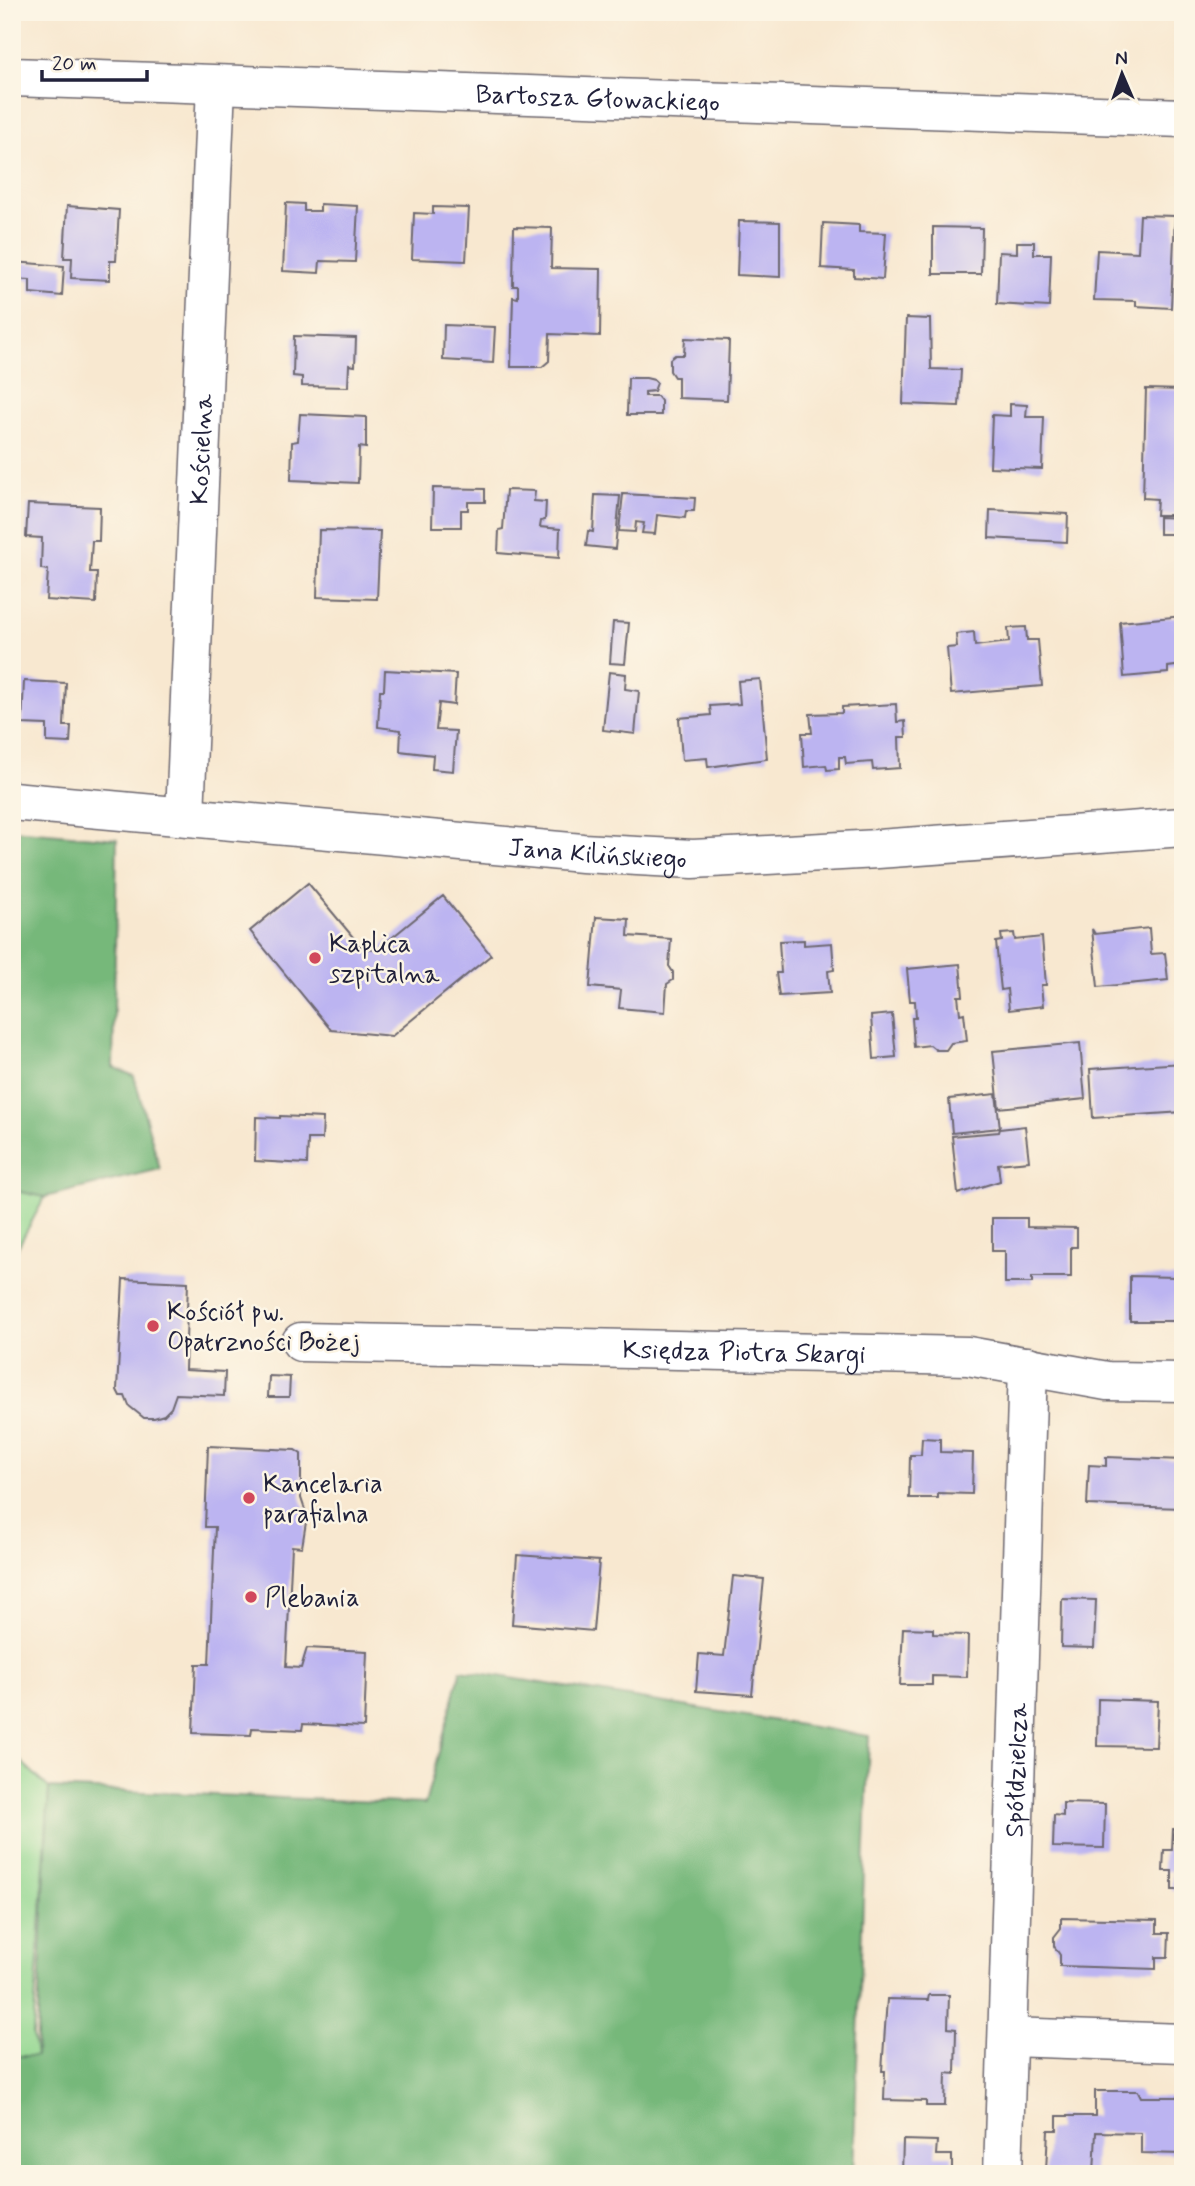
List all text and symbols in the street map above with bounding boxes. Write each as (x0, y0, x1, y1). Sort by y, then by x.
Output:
scale bar (42, 38, 147, 82)
north arrow (1086, 38, 1156, 108)
text: N (1115, 46, 1128, 71)
text: 20 m (52, 50, 97, 78)
street label: Bartosza Głowackiego (475, 78, 720, 121)
street label: Kościelna (183, 393, 222, 505)
street label: Jana Kilińskiego (507, 831, 688, 879)
place label: Kaplica szpitalna (329, 928, 440, 992)
marker: Kaplica szpitalna (307, 950, 323, 966)
place label: Kościół pw. Opatrzności Bożej (167, 1296, 360, 1360)
marker: Kościół pw. Opatrzności Bożej (145, 1318, 161, 1334)
street label: Księdza Piotra Skargi (622, 1334, 866, 1375)
place label: Kancelaria parafialna (263, 1468, 383, 1532)
marker: Kancelaria parafialna (241, 1490, 257, 1506)
place label: Plebania (265, 1582, 360, 1616)
marker: Plebania (243, 1589, 259, 1605)
street label: Spółdzielcza (998, 1702, 1037, 1838)

